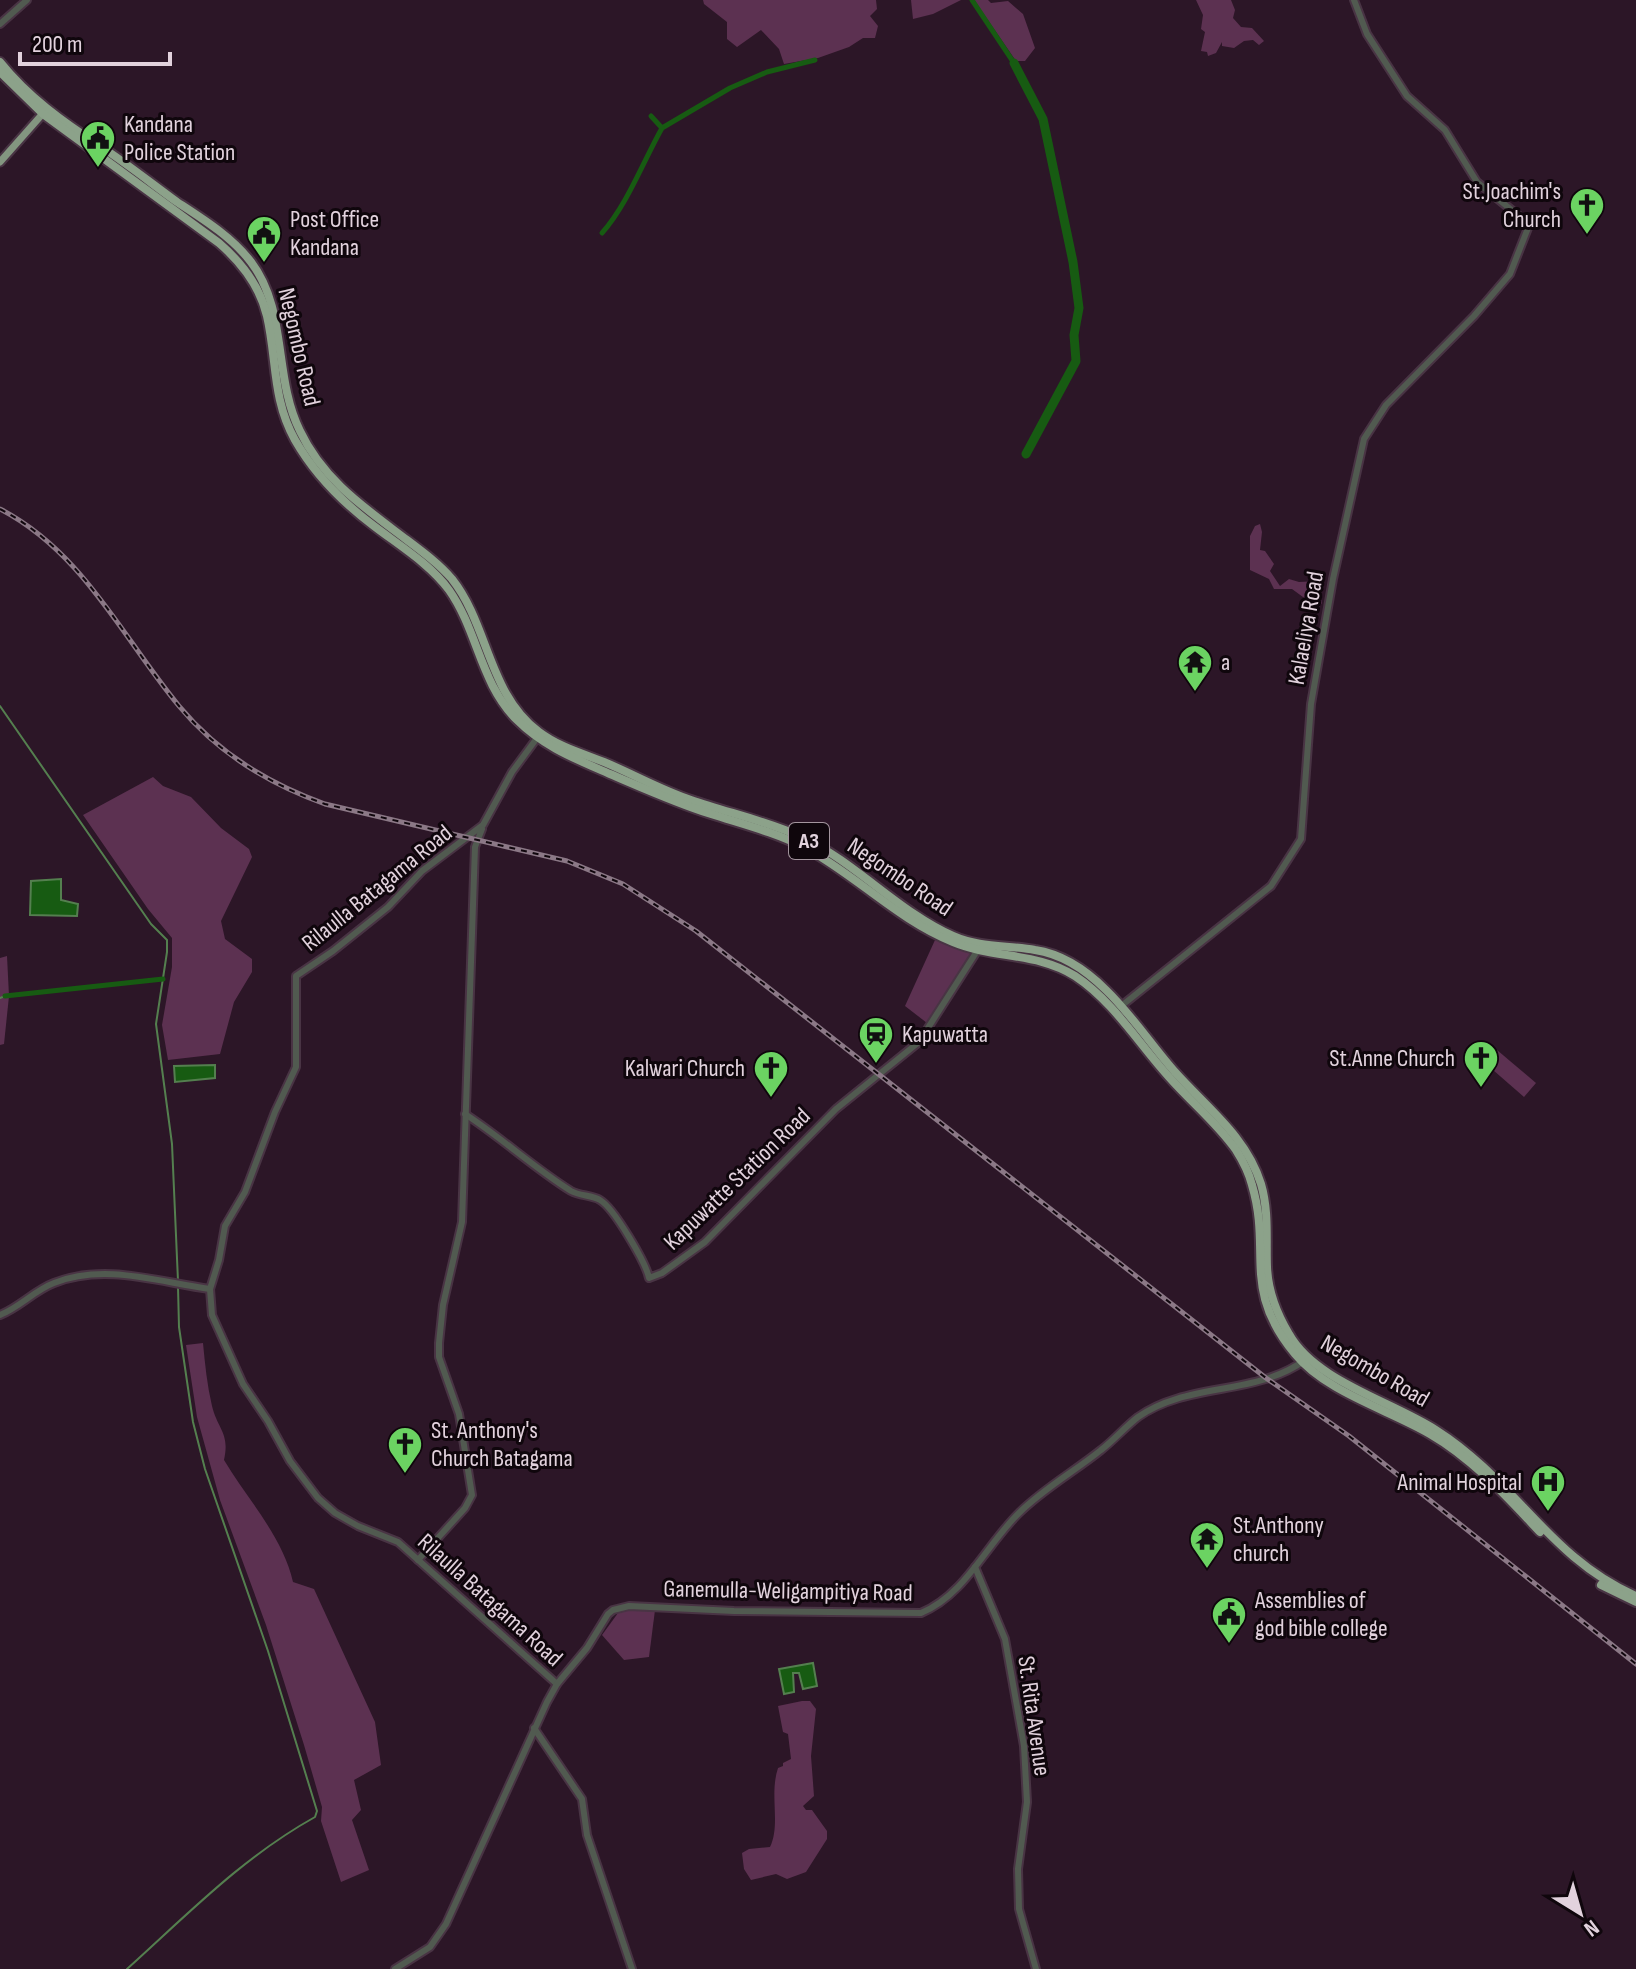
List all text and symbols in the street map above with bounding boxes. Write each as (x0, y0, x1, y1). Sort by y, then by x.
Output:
scale bar (20, 16, 170, 66)
text: 200 m (32, 30, 83, 59)
place label: Kandana Police Station (124, 110, 235, 167)
public building icon: Kandana Police Station (79, 119, 117, 169)
place label: St.Joachim's Church (1463, 177, 1561, 234)
church icon: St.Joachim's Church (1568, 186, 1606, 236)
place label: Post Office Kandana (290, 205, 379, 262)
public building icon: Post Office Kandana (245, 214, 283, 264)
street label: Negombo Road (271, 285, 327, 409)
street label: Kalaeliya Road (1282, 569, 1330, 687)
temple icon: a (1176, 643, 1214, 693)
place label: a (1221, 648, 1230, 677)
street label: Rilaulla Batagama Road (296, 819, 458, 957)
road number: A3 (789, 823, 829, 859)
street label: Negombo Road (842, 831, 958, 923)
station icon: Kapuwatta (857, 1015, 895, 1065)
place label: Kapuwatta (902, 1020, 988, 1049)
church icon: St.Anne Church (1462, 1039, 1500, 1089)
place label: St.Anne Church (1329, 1044, 1455, 1073)
church icon: Kalwari Church (752, 1049, 790, 1099)
place label: Kalwari Church (625, 1054, 745, 1083)
street label: Kapuwatte Station Road (658, 1102, 816, 1256)
street label: Negombo Road (1316, 1328, 1434, 1414)
place label: St. Anthony's Church Batagama (431, 1416, 573, 1473)
church icon: St. Anthony's Church Batagama (386, 1425, 424, 1475)
hospital icon: Animal Hospital (1529, 1463, 1567, 1513)
place label: Animal Hospital (1397, 1468, 1522, 1497)
place label: St.Anthony church (1233, 1511, 1324, 1568)
temple icon: St.Anthony church (1188, 1520, 1226, 1570)
street label: Rilaulla Batagama Road (412, 1527, 568, 1673)
street label: Ganemulla-Weligampitiya Road (663, 1574, 913, 1608)
place label: Assemblies of god bible college (1254, 1586, 1388, 1643)
public building icon: Assemblies of god bible college (1210, 1595, 1248, 1645)
street label: St. Rita Avenue (1011, 1654, 1057, 1778)
north arrow (1540, 1873, 1620, 1953)
text: N (1578, 1913, 1604, 1942)

